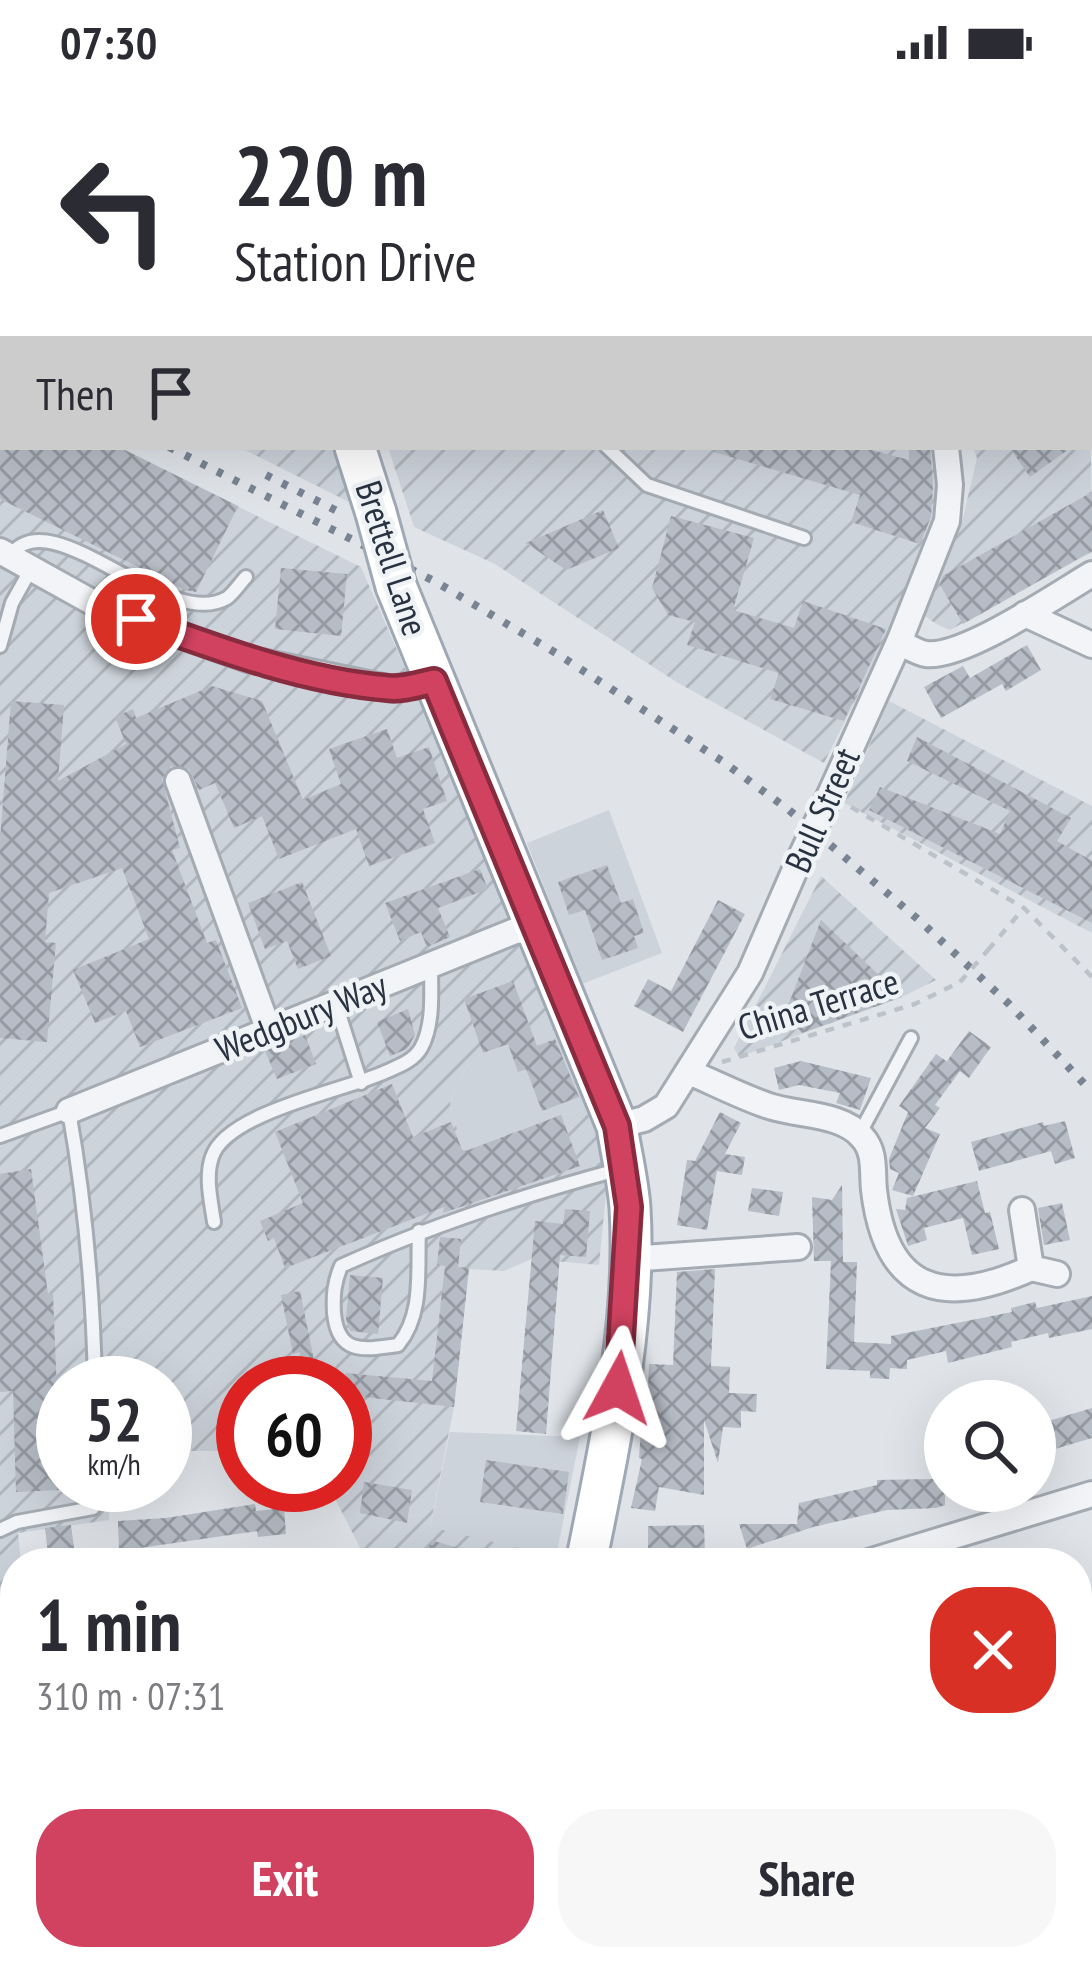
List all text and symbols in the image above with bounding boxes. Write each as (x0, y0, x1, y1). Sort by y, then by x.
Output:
text: 07:30 (60, 13, 157, 71)
text: 220 m (234, 120, 427, 229)
icon: left (36, 132, 192, 288)
text: Station Drive (234, 226, 477, 296)
icon: arrive (138, 360, 204, 426)
text: Then (36, 364, 114, 422)
street label: Brettell Lane (345, 475, 440, 641)
pin (85, 568, 187, 670)
icon: arrive (103, 586, 169, 652)
street label: Bull Street (773, 740, 870, 879)
street label: China Terrace (732, 957, 904, 1050)
street label: Wedgbury Way (208, 961, 394, 1072)
position arrow (555, 1325, 681, 1451)
speed limit sign: 60 (216, 1356, 372, 1512)
text: 52 (85, 1380, 143, 1458)
map controls (924, 1380, 1056, 1512)
button: search (924, 1380, 1056, 1512)
text: km/h (87, 1444, 141, 1483)
text: 1 min (36, 1578, 181, 1671)
button: close (930, 1587, 1056, 1713)
text: 310 m · 07:31 (36, 1670, 225, 1721)
button: Exit (36, 1809, 534, 1947)
button: Share (558, 1809, 1056, 1947)

